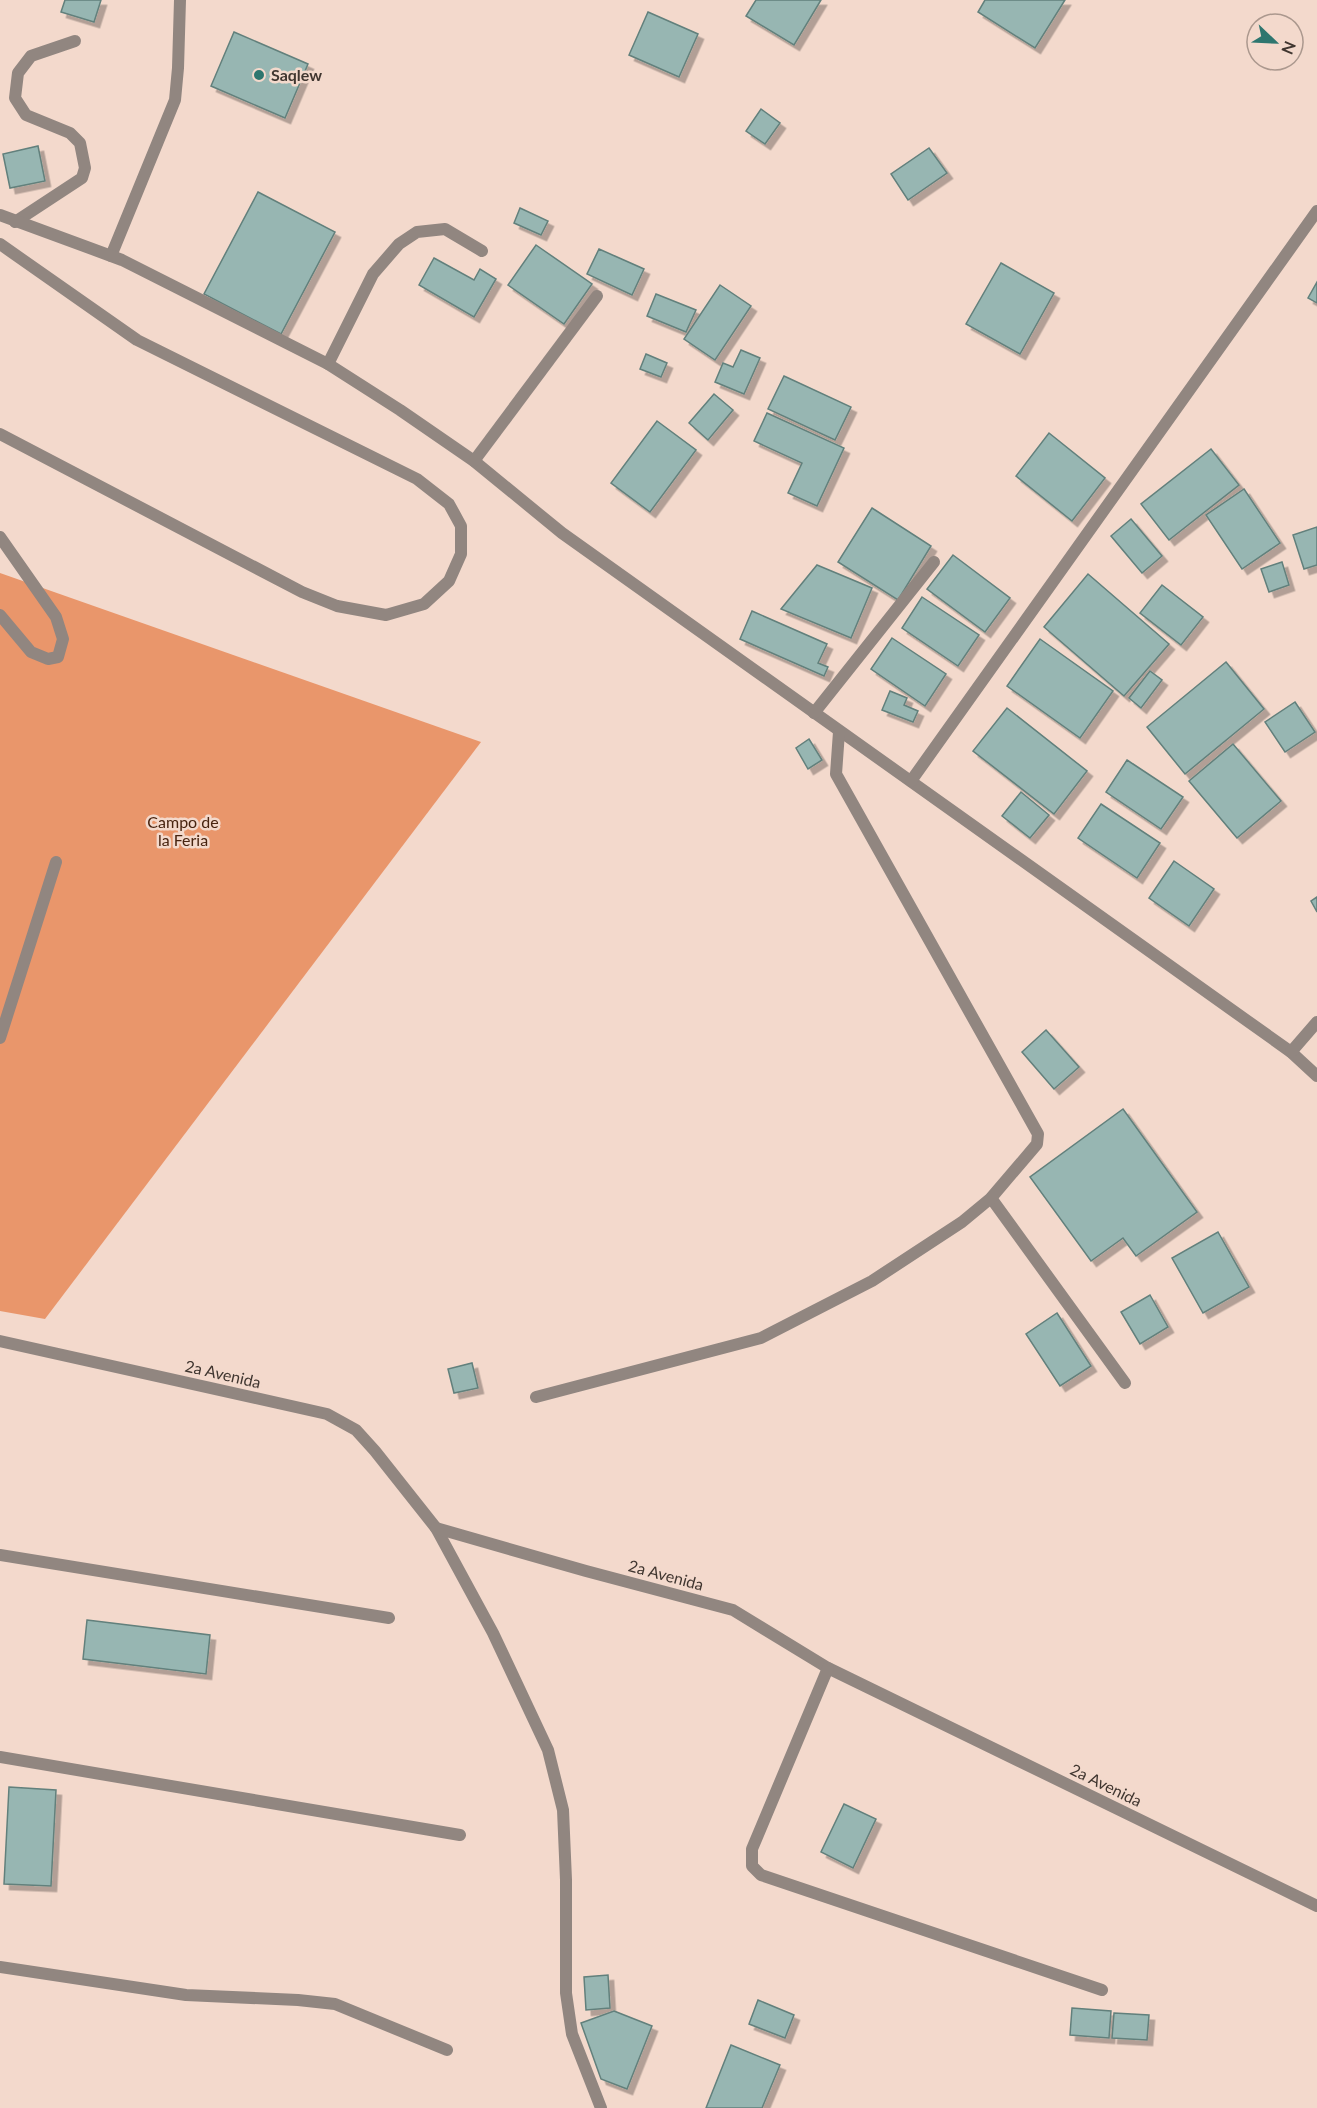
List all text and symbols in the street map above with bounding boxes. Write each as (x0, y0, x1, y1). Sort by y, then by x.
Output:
north arrow (1245, 12, 1305, 72)
text: N (1278, 39, 1300, 57)
place label: Saqlew (271, 65, 322, 84)
marker: Saqlew (252, 68, 266, 82)
park label: Campo de la Feria (147, 812, 219, 849)
street label: 2a Avenida (183, 1356, 263, 1391)
street label: 2a Avenida (626, 1555, 706, 1594)
street label: 2a Avenida (1067, 1759, 1145, 1810)

